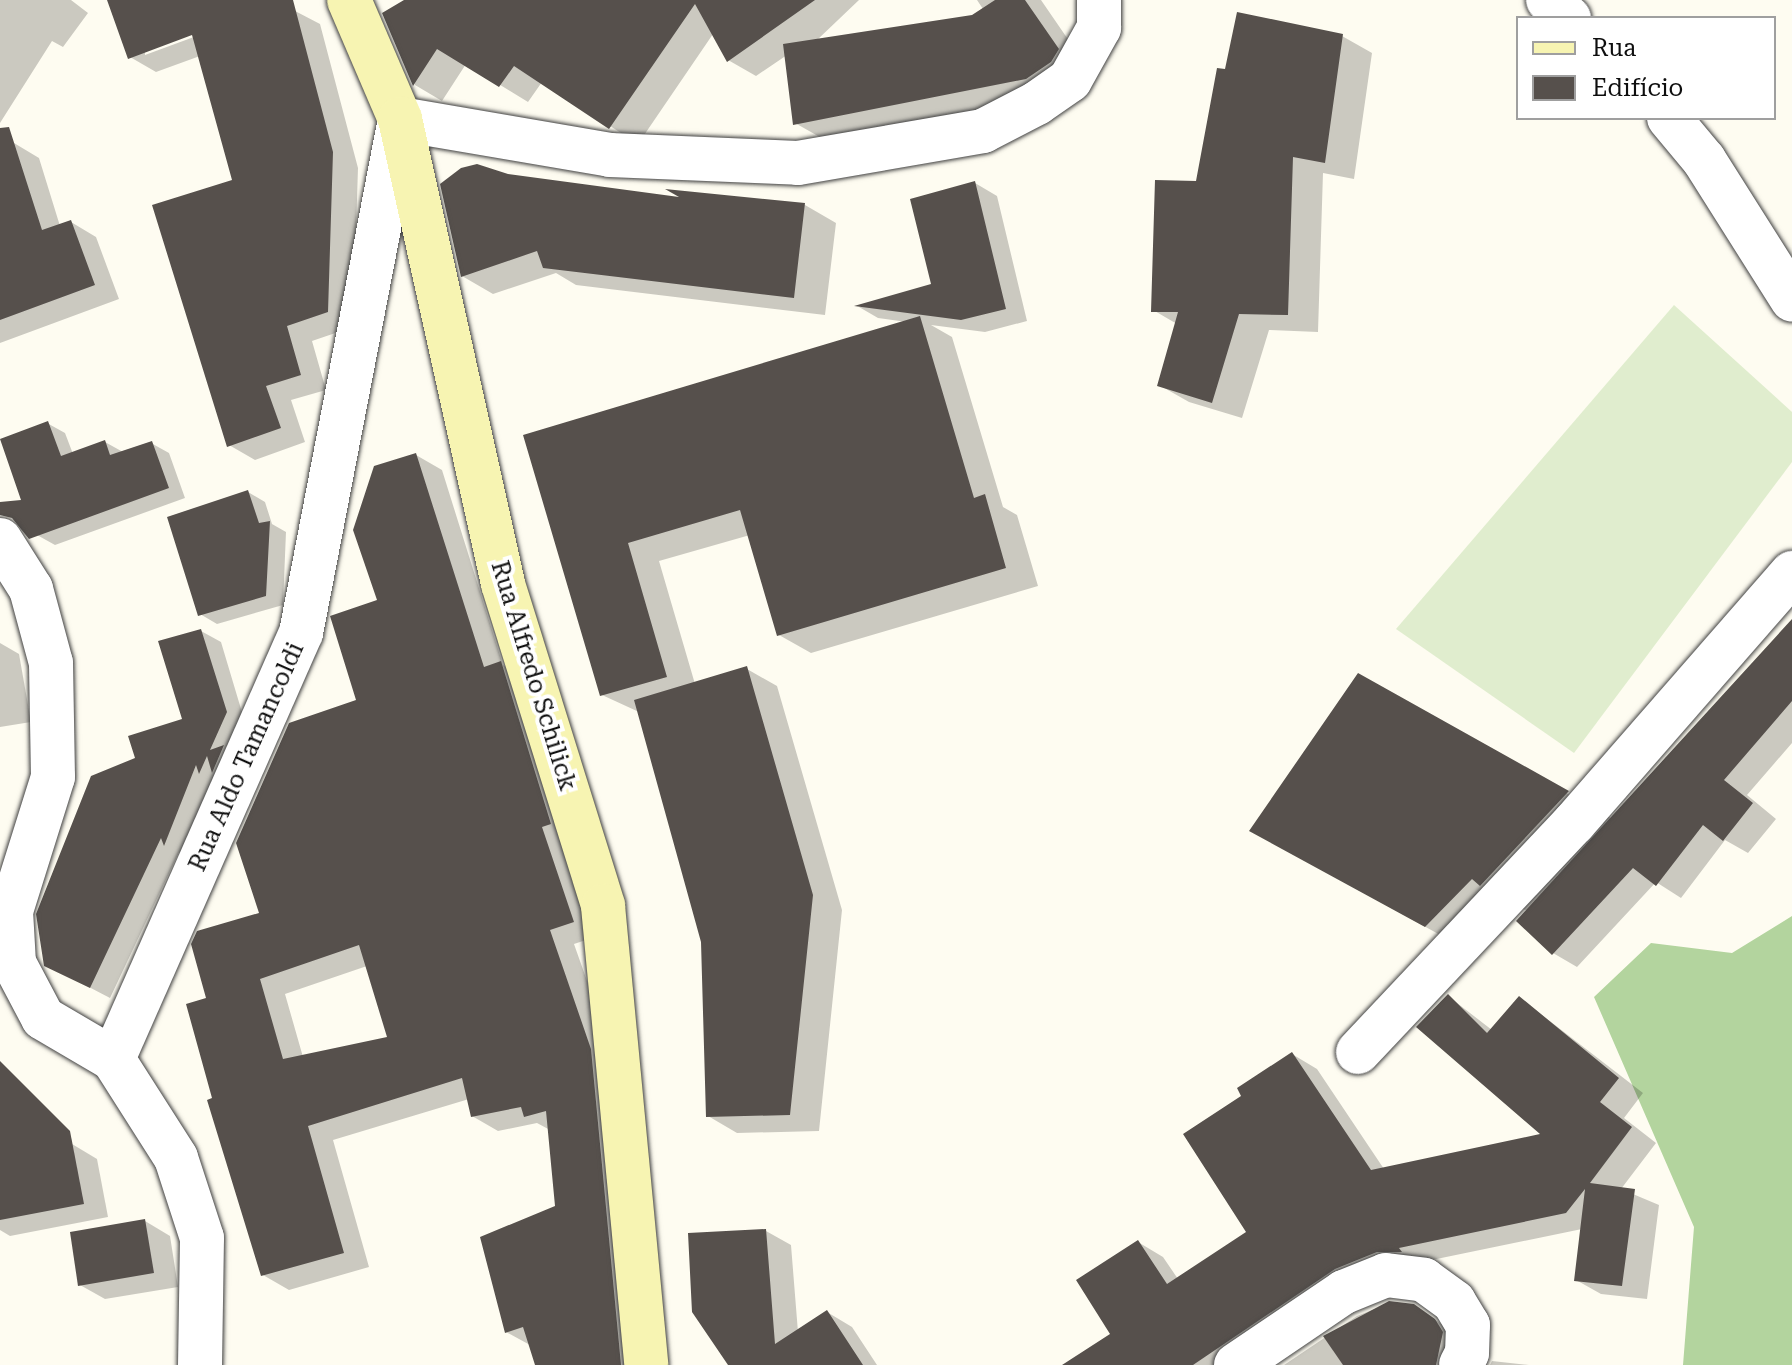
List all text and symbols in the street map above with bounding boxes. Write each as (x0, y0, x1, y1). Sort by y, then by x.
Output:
legend (1516, 16, 1776, 120)
text: Rua (1592, 34, 1636, 62)
text: Edifício (1592, 74, 1683, 102)
street label: Rua Alfredo Schilick (484, 558, 582, 794)
street label: Rua Aldo Tamancoldi (184, 638, 310, 876)

